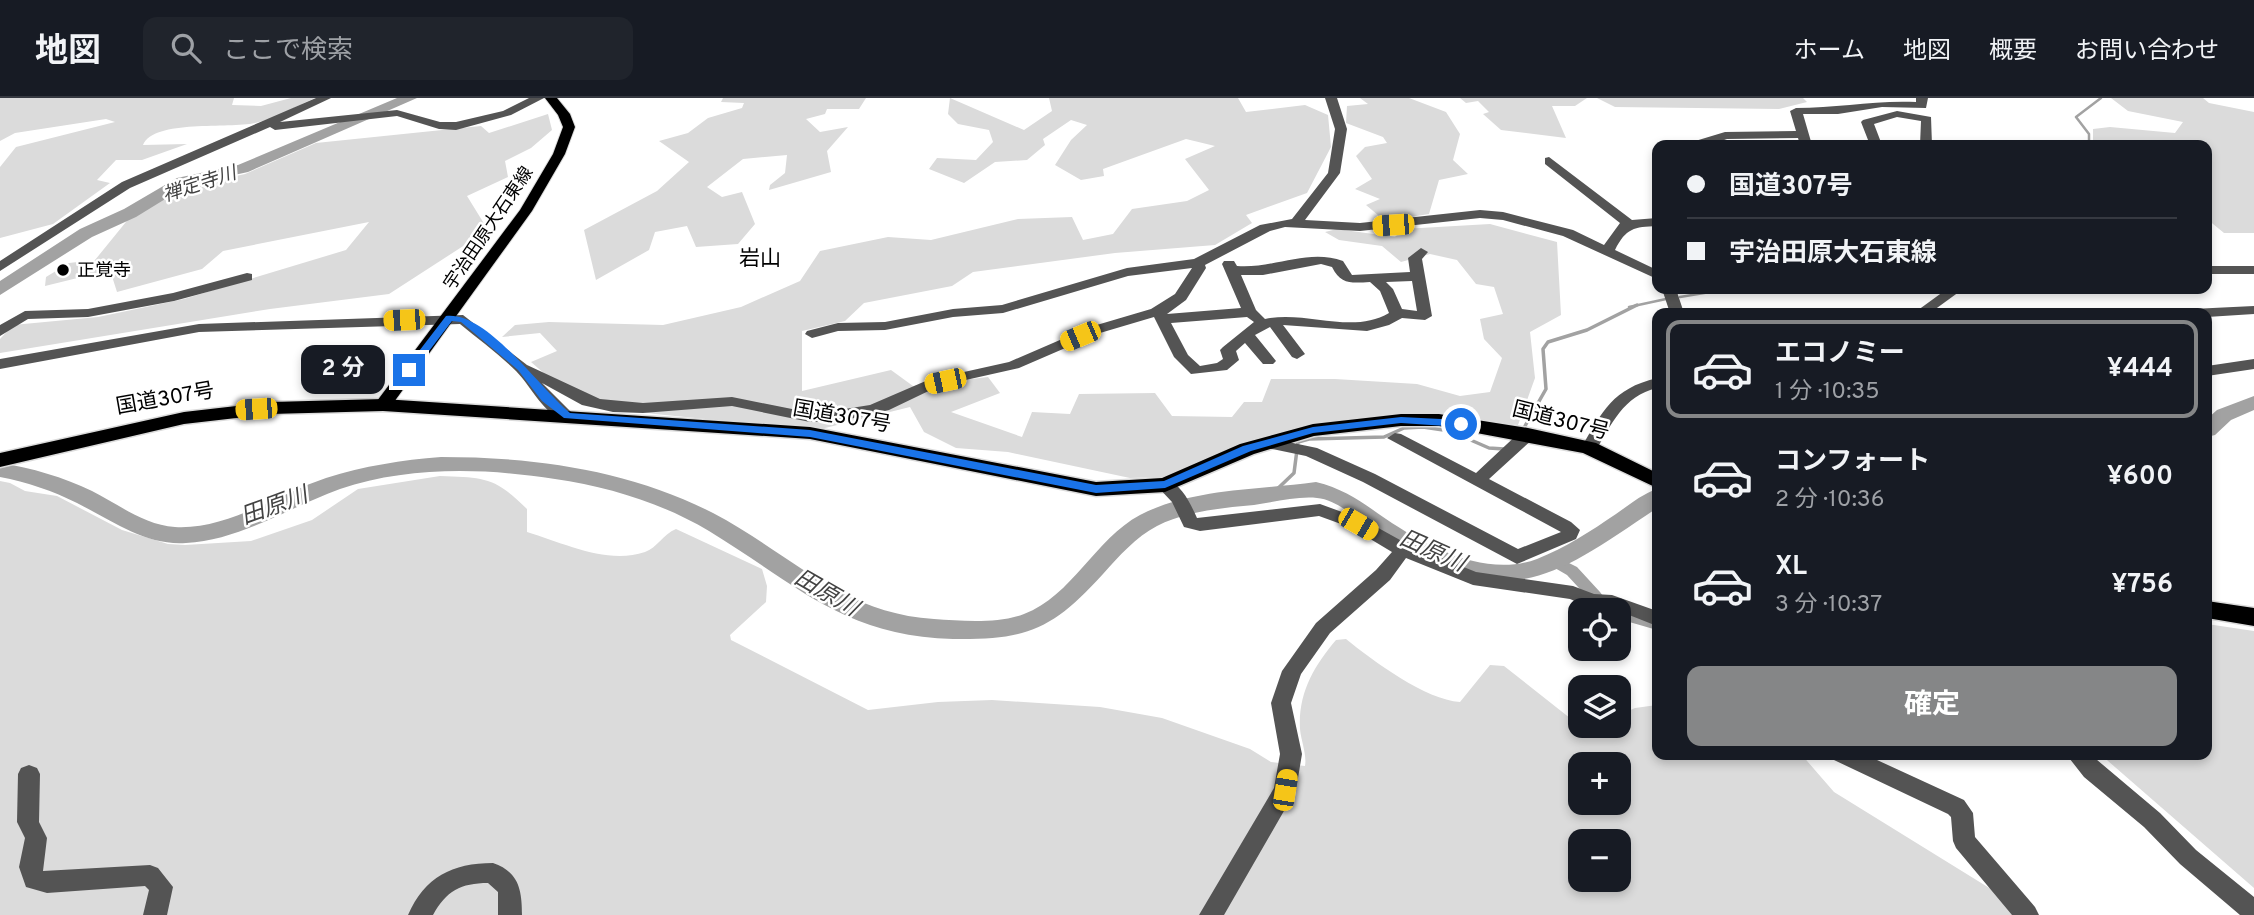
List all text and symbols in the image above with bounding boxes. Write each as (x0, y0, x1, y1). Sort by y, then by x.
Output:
search box (143, 17, 633, 80)
icon: search (167, 29, 205, 67)
text: 地図 (35, 32, 101, 74)
text: ここで検索 (223, 35, 353, 68)
text: ホーム (1794, 37, 1865, 67)
text: 地図 (1903, 37, 1951, 67)
text: 概要 (1989, 37, 2037, 67)
text: お問い合わせ (2075, 37, 2219, 67)
water label: 禅定寺川 (160, 161, 241, 208)
street label: 宇治田原大石東線 (439, 163, 539, 295)
text: 国道307号 (1729, 171, 1853, 204)
car (1372, 213, 1415, 237)
text: 宇治田原大石東線 (1729, 238, 1937, 271)
district label: 岩山 (739, 246, 781, 273)
place label: 正覚寺 (77, 260, 131, 283)
marker: 正覚寺 (55, 262, 71, 278)
car (383, 309, 426, 331)
car (1057, 318, 1104, 354)
icon: car (1691, 338, 1754, 401)
text: エコノミー (1775, 338, 1905, 371)
callout: 2 分 (300, 345, 384, 394)
text: ¥444 (2107, 353, 2173, 386)
route end (393, 354, 425, 386)
text: 2 分 (322, 355, 364, 384)
car (923, 366, 968, 396)
street label: 国道307号 (114, 378, 216, 421)
text: 1 分 · 10:35 (1775, 378, 1879, 407)
street label: 国道307号 (791, 396, 893, 439)
street label: 国道307号 (1509, 396, 1612, 447)
car (235, 397, 278, 421)
route start (1445, 408, 1477, 440)
icon: car (1691, 446, 1754, 509)
text: コンフォート (1775, 446, 1930, 479)
text: ¥600 (2107, 461, 2173, 494)
water label: 田原川 (237, 481, 315, 533)
text: 2 分 · 10:36 (1775, 486, 1884, 515)
car (1335, 504, 1382, 544)
water label: 田原川 (1395, 525, 1472, 581)
text: XL (1775, 551, 1807, 584)
icon: car (1691, 554, 1754, 617)
water label: 田原川 (789, 564, 865, 625)
text: ¥756 (2111, 569, 2173, 602)
text: 3 分 · 10:37 (1775, 591, 1882, 620)
map controls (1568, 598, 1631, 892)
button: locate (1568, 598, 1631, 661)
button: 確定 (1687, 666, 2177, 746)
button: layers (1568, 675, 1631, 738)
button: + (1568, 752, 1631, 815)
car (1272, 768, 1299, 812)
button: − (1568, 829, 1631, 892)

